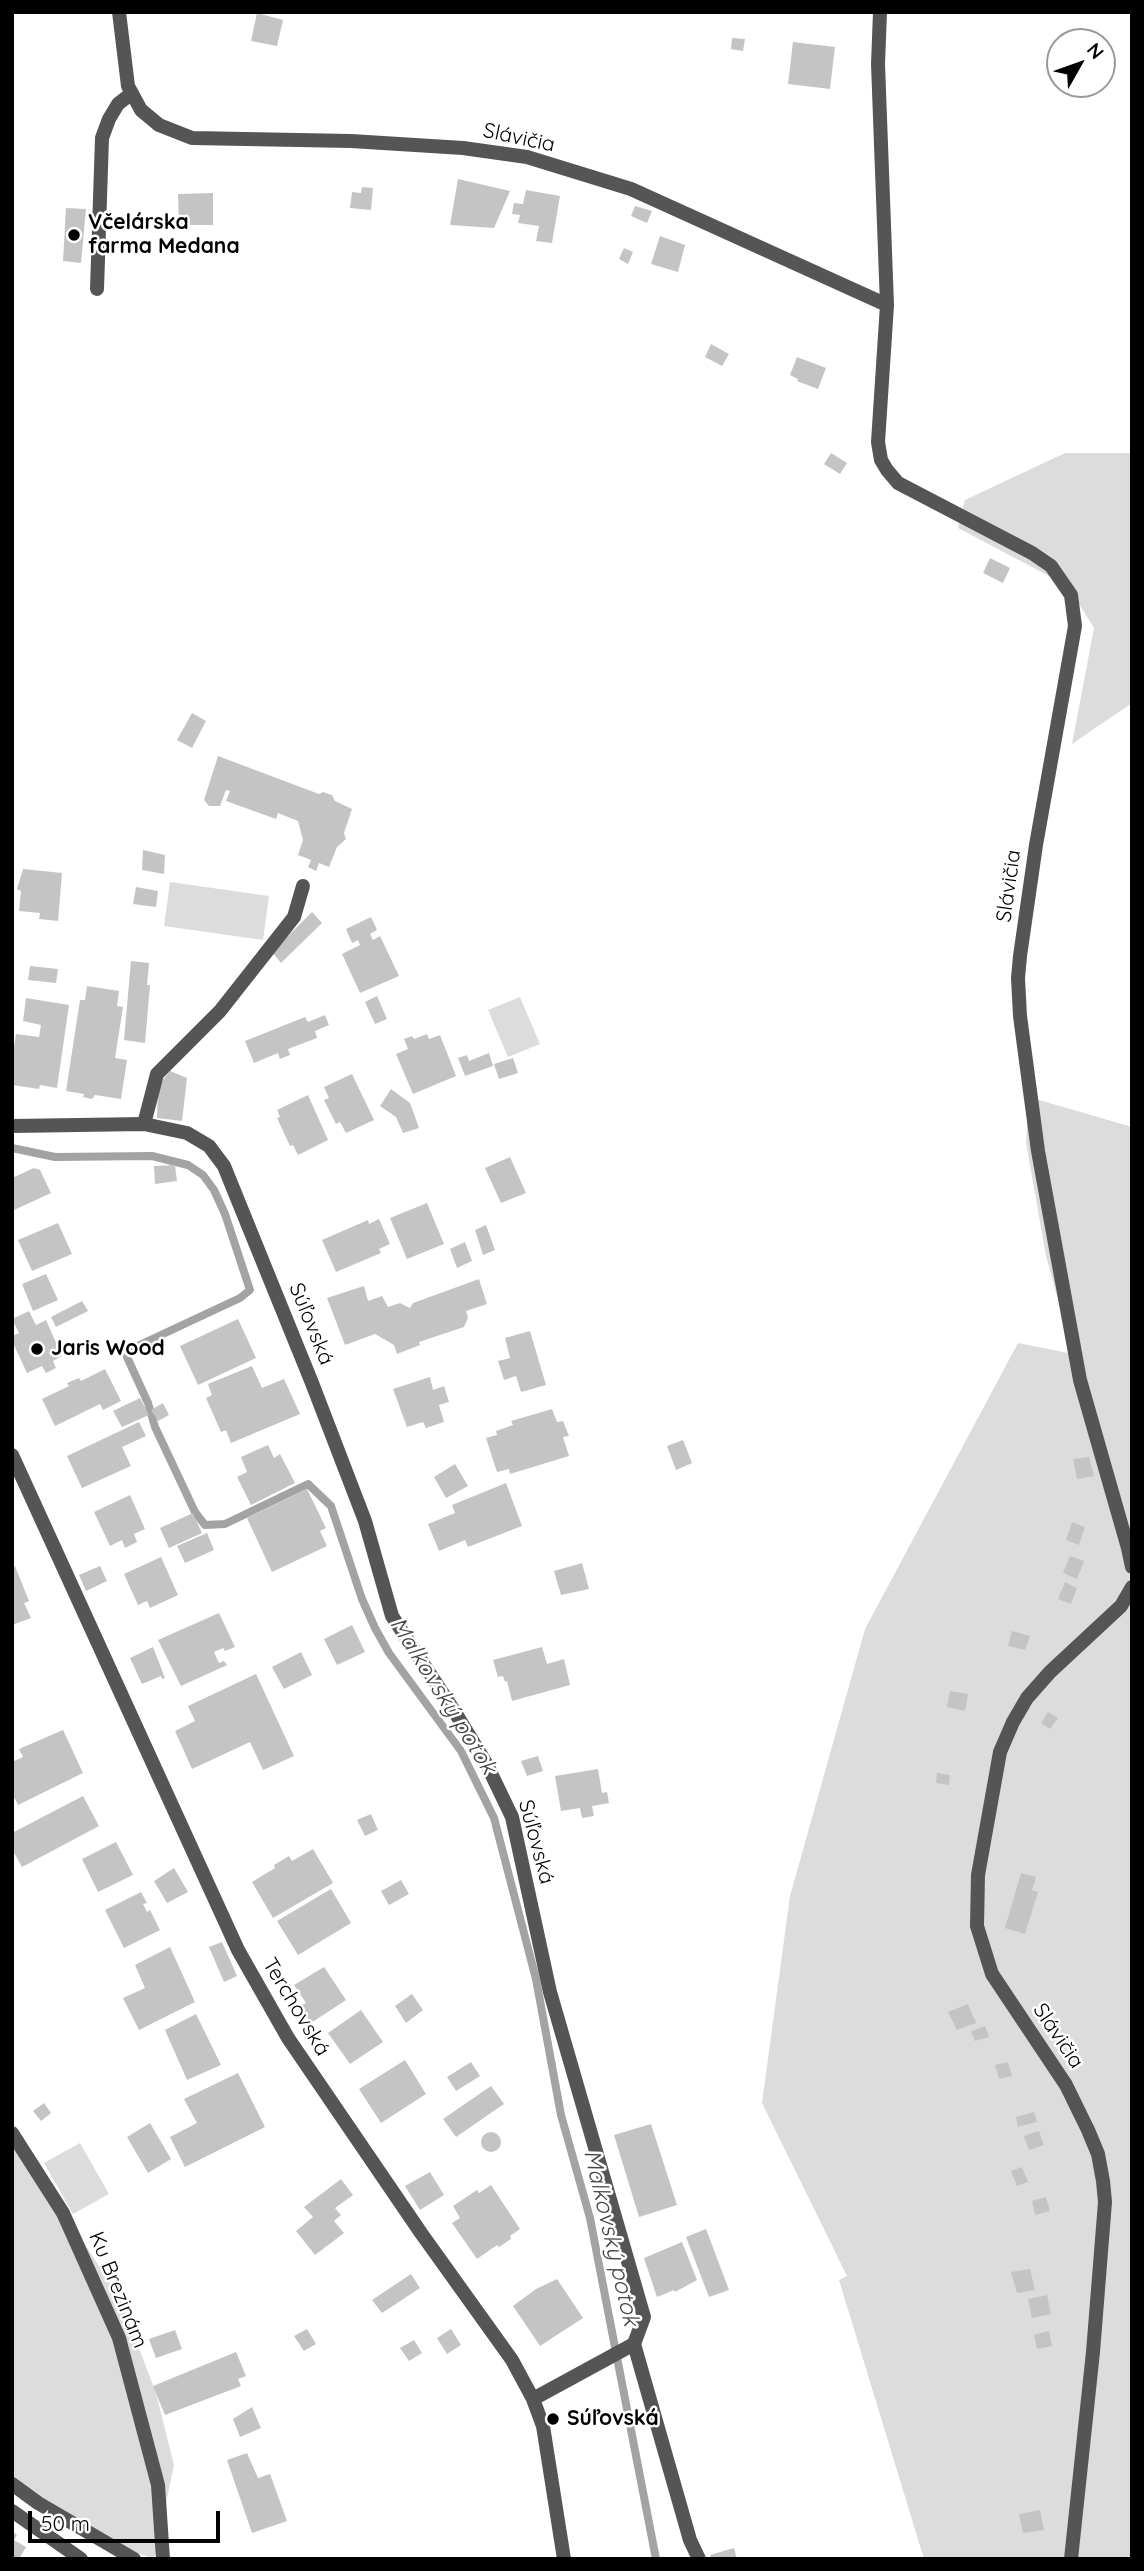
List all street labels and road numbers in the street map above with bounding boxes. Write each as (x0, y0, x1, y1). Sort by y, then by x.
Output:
street label: Slávičia (481, 118, 557, 158)
street label: Slávičia (991, 848, 1027, 924)
street label: Súľovská (283, 1279, 339, 1369)
street label: Súľovská (513, 1797, 559, 1887)
street label: Terchovská (257, 1953, 335, 2061)
street label: Slávičia (1027, 1999, 1089, 2073)
street label: Ku Brezinám (83, 2228, 153, 2352)

